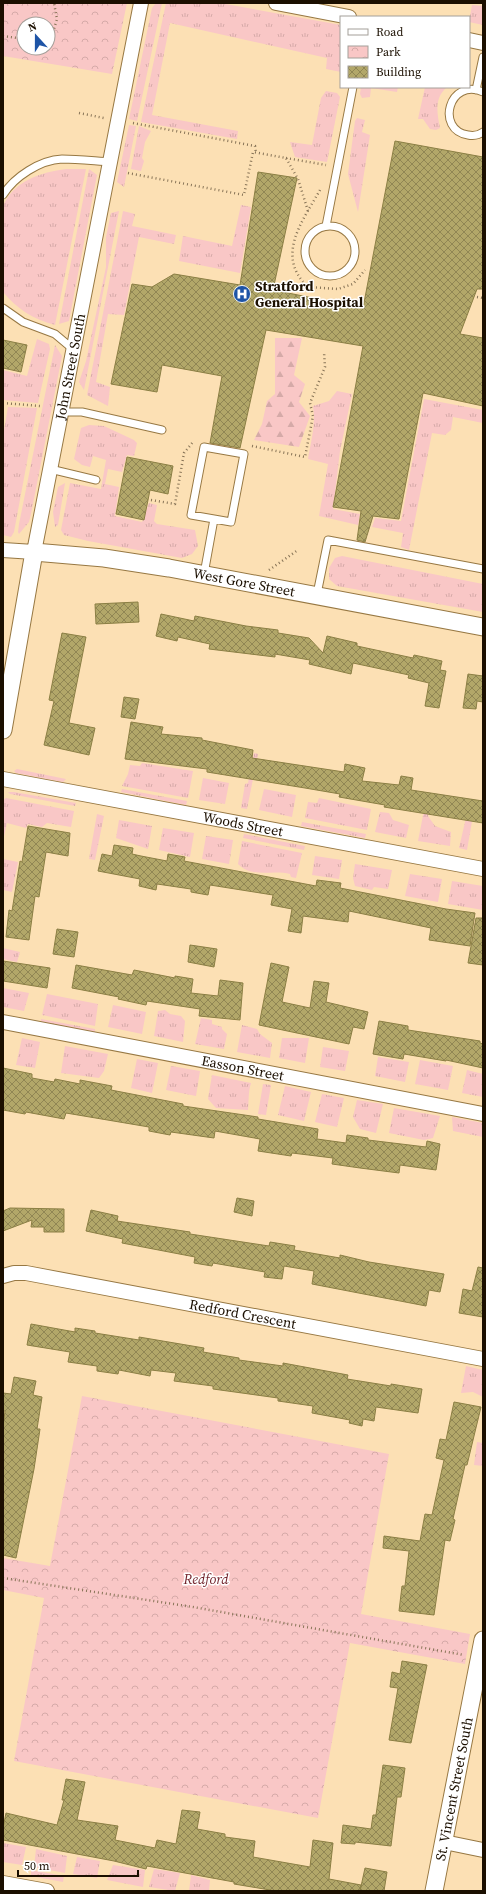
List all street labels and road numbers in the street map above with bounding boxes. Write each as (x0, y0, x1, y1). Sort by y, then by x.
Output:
street label: John Street South (50, 312, 90, 422)
street label: West Gore Street (191, 563, 297, 602)
street label: Woods Street (201, 807, 285, 841)
street label: Easson Street (200, 1050, 286, 1086)
street label: Redford Crescent (188, 1294, 298, 1334)
street label: St. Vincent Street South (430, 1715, 478, 1862)

